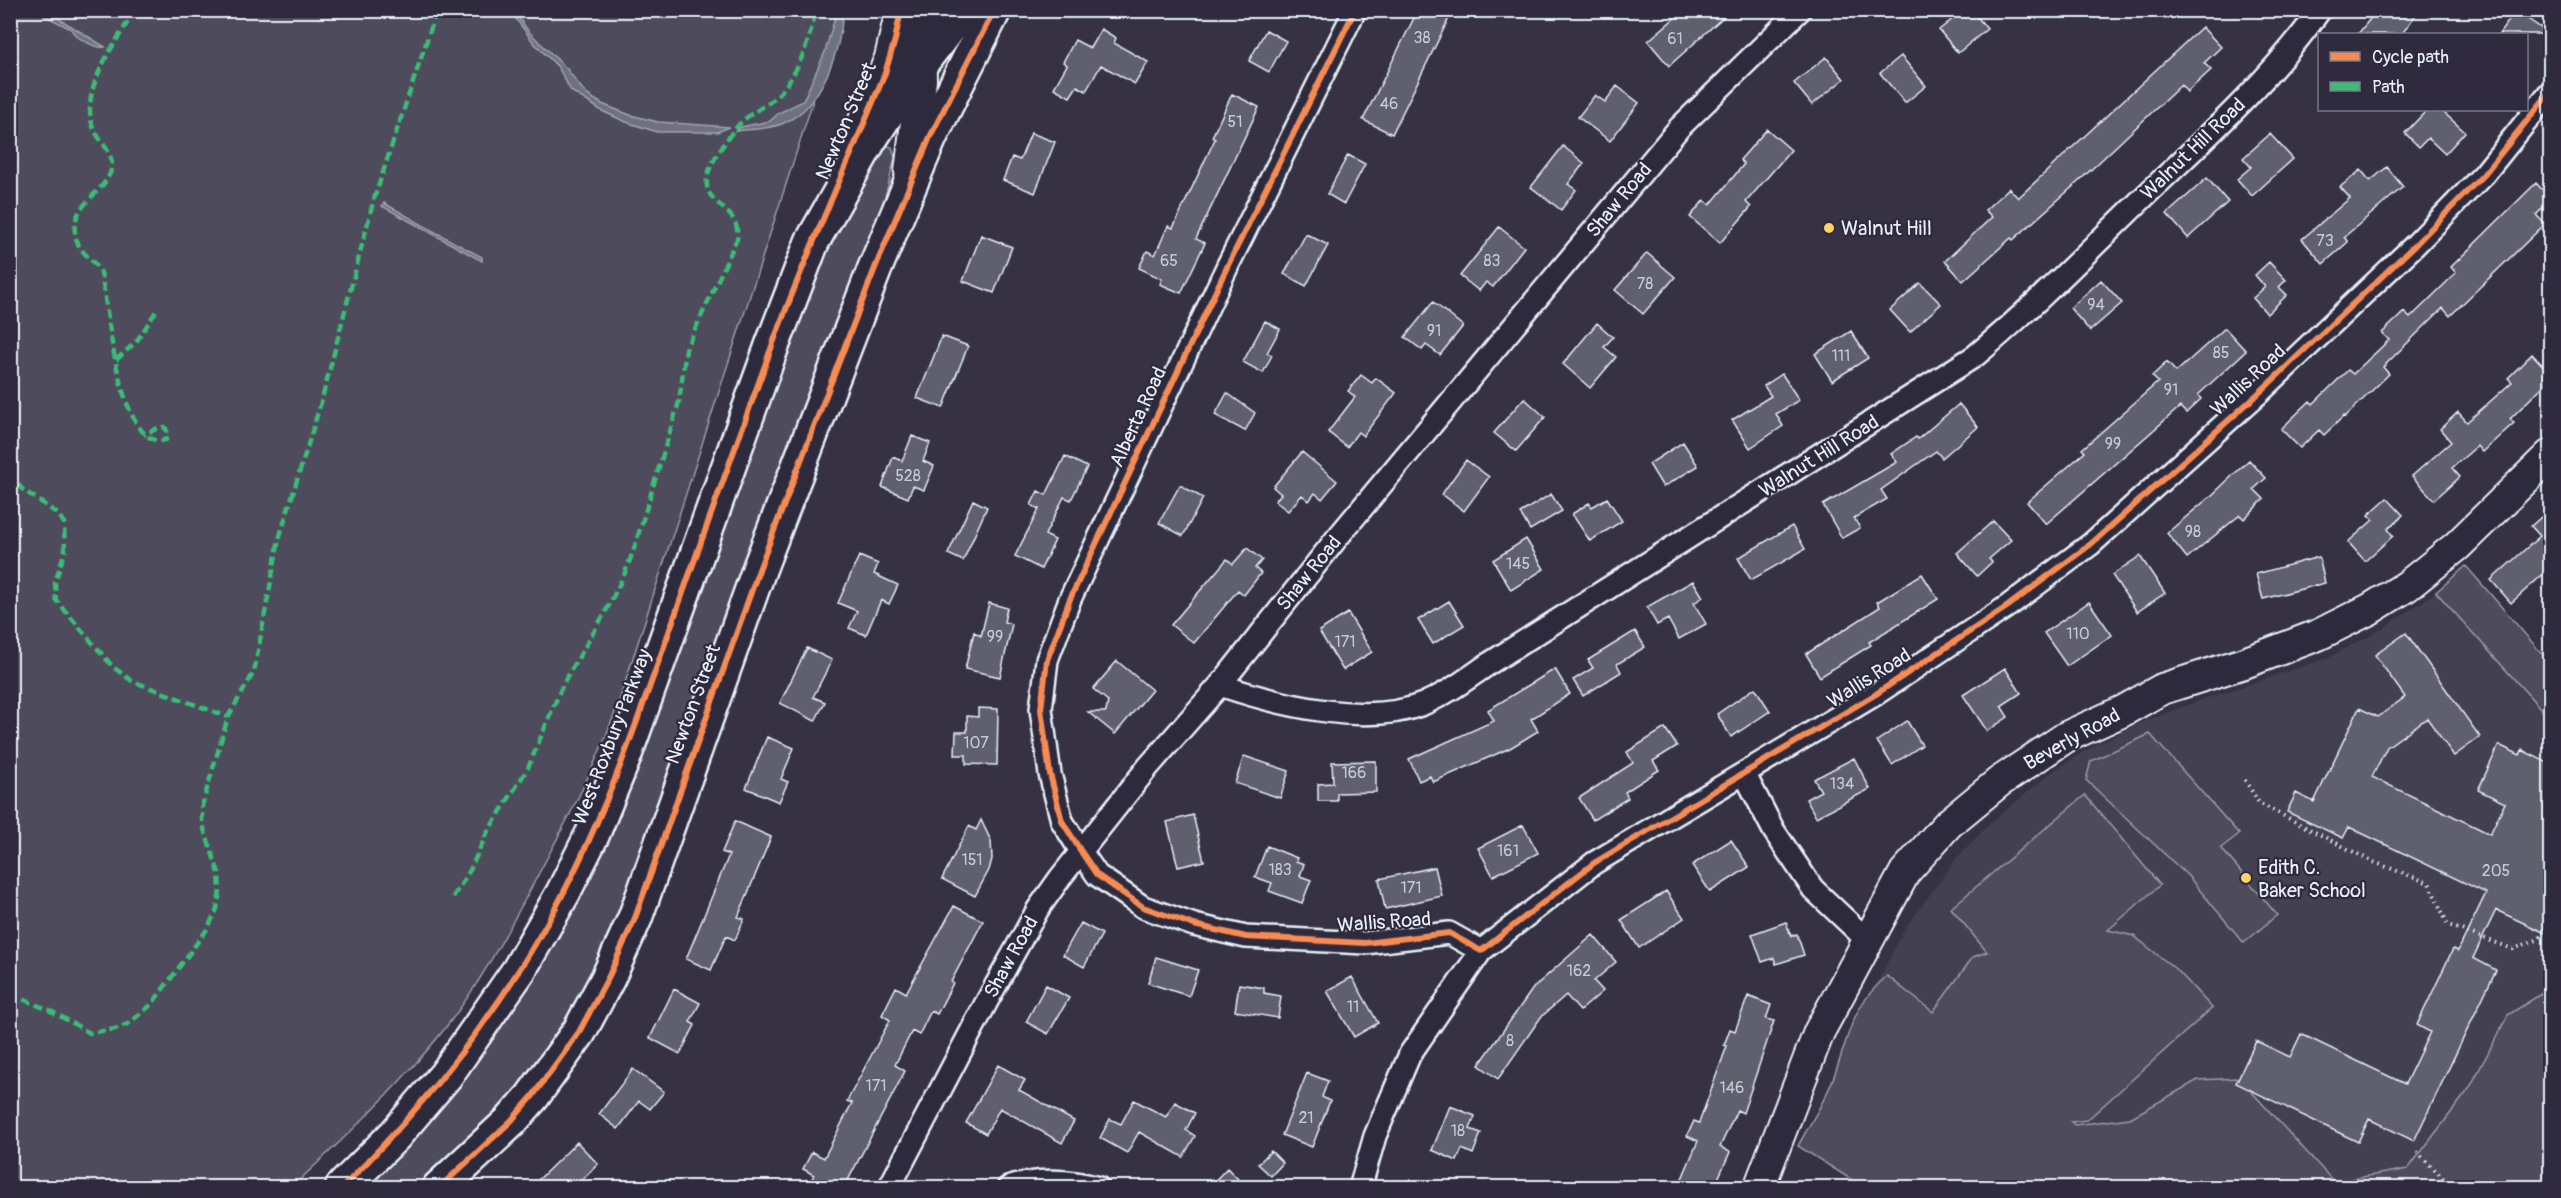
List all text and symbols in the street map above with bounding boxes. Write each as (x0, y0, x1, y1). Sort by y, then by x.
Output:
house number: 38 (1414, 28, 1431, 48)
house number: 61 (1667, 29, 1683, 49)
legend (2318, 33, 2528, 111)
text: Cycle path (2372, 46, 2449, 69)
street label: Newton Street (810, 58, 882, 184)
text: Path (2372, 76, 2405, 99)
street label: Walnut Hill Road (2135, 93, 2251, 205)
house number: 46 (1380, 94, 1398, 114)
house number: 51 (1228, 112, 1242, 132)
street label: Shaw Road (1581, 158, 1657, 242)
place label: Walnut Hill (1841, 216, 1932, 241)
marker: Walnut Hill (1822, 221, 1836, 235)
house number: 73 (2316, 231, 2334, 251)
house number: 65 (1160, 251, 1178, 271)
house number: 83 (1484, 251, 1501, 271)
house number: 78 (1637, 274, 1653, 294)
house number: 94 (2087, 295, 2105, 315)
house number: 91 (1427, 321, 1441, 341)
street label: Wallis Road (2205, 339, 2291, 421)
house number: 85 (2213, 343, 2229, 363)
house number: 111 (1832, 346, 1850, 366)
street label: Alberta Road (1104, 363, 1172, 471)
house number: 91 (2164, 380, 2178, 400)
street label: Walnut Hill Road (1755, 409, 1883, 503)
house number: 99 (2105, 434, 2121, 454)
house number: 528 (895, 466, 921, 486)
house number: 98 (2185, 522, 2201, 542)
street label: Shaw Road (1271, 530, 1347, 616)
house number: 145 (1506, 554, 1530, 574)
house number: 110 (2066, 624, 2090, 644)
house number: 99 (987, 627, 1003, 647)
house number: 171 (1335, 632, 1355, 652)
street label: Newton Street (660, 640, 727, 767)
street label: Wallis Road (1822, 642, 1916, 714)
street label: West Roxbury Parkway (567, 645, 657, 829)
street label: Beverly Road (2019, 702, 2125, 776)
house number: 107 (963, 733, 989, 753)
house number: 166 (1342, 763, 1366, 783)
house number: 134 (1830, 774, 1854, 794)
house number: 161 (1497, 841, 1519, 861)
house number: 151 (961, 850, 983, 870)
place label: Edith C. Baker School (2258, 855, 2366, 903)
house number: 183 (1268, 860, 1292, 880)
house number: 205 (2482, 861, 2510, 881)
marker: Edith C. Baker School (2239, 871, 2253, 885)
house number: 171 (1401, 878, 1421, 898)
street label: Wallis Road (1336, 906, 1432, 938)
street label: Shaw Road (978, 912, 1044, 1002)
house number: 162 (1567, 961, 1591, 981)
house number: 11 (1347, 997, 1359, 1017)
house number: 8 (1506, 1031, 1514, 1051)
house number: 171 (866, 1076, 886, 1096)
house number: 146 (1720, 1078, 1744, 1098)
house number: 21 (1298, 1108, 1314, 1128)
house number: 18 (1451, 1121, 1465, 1141)

